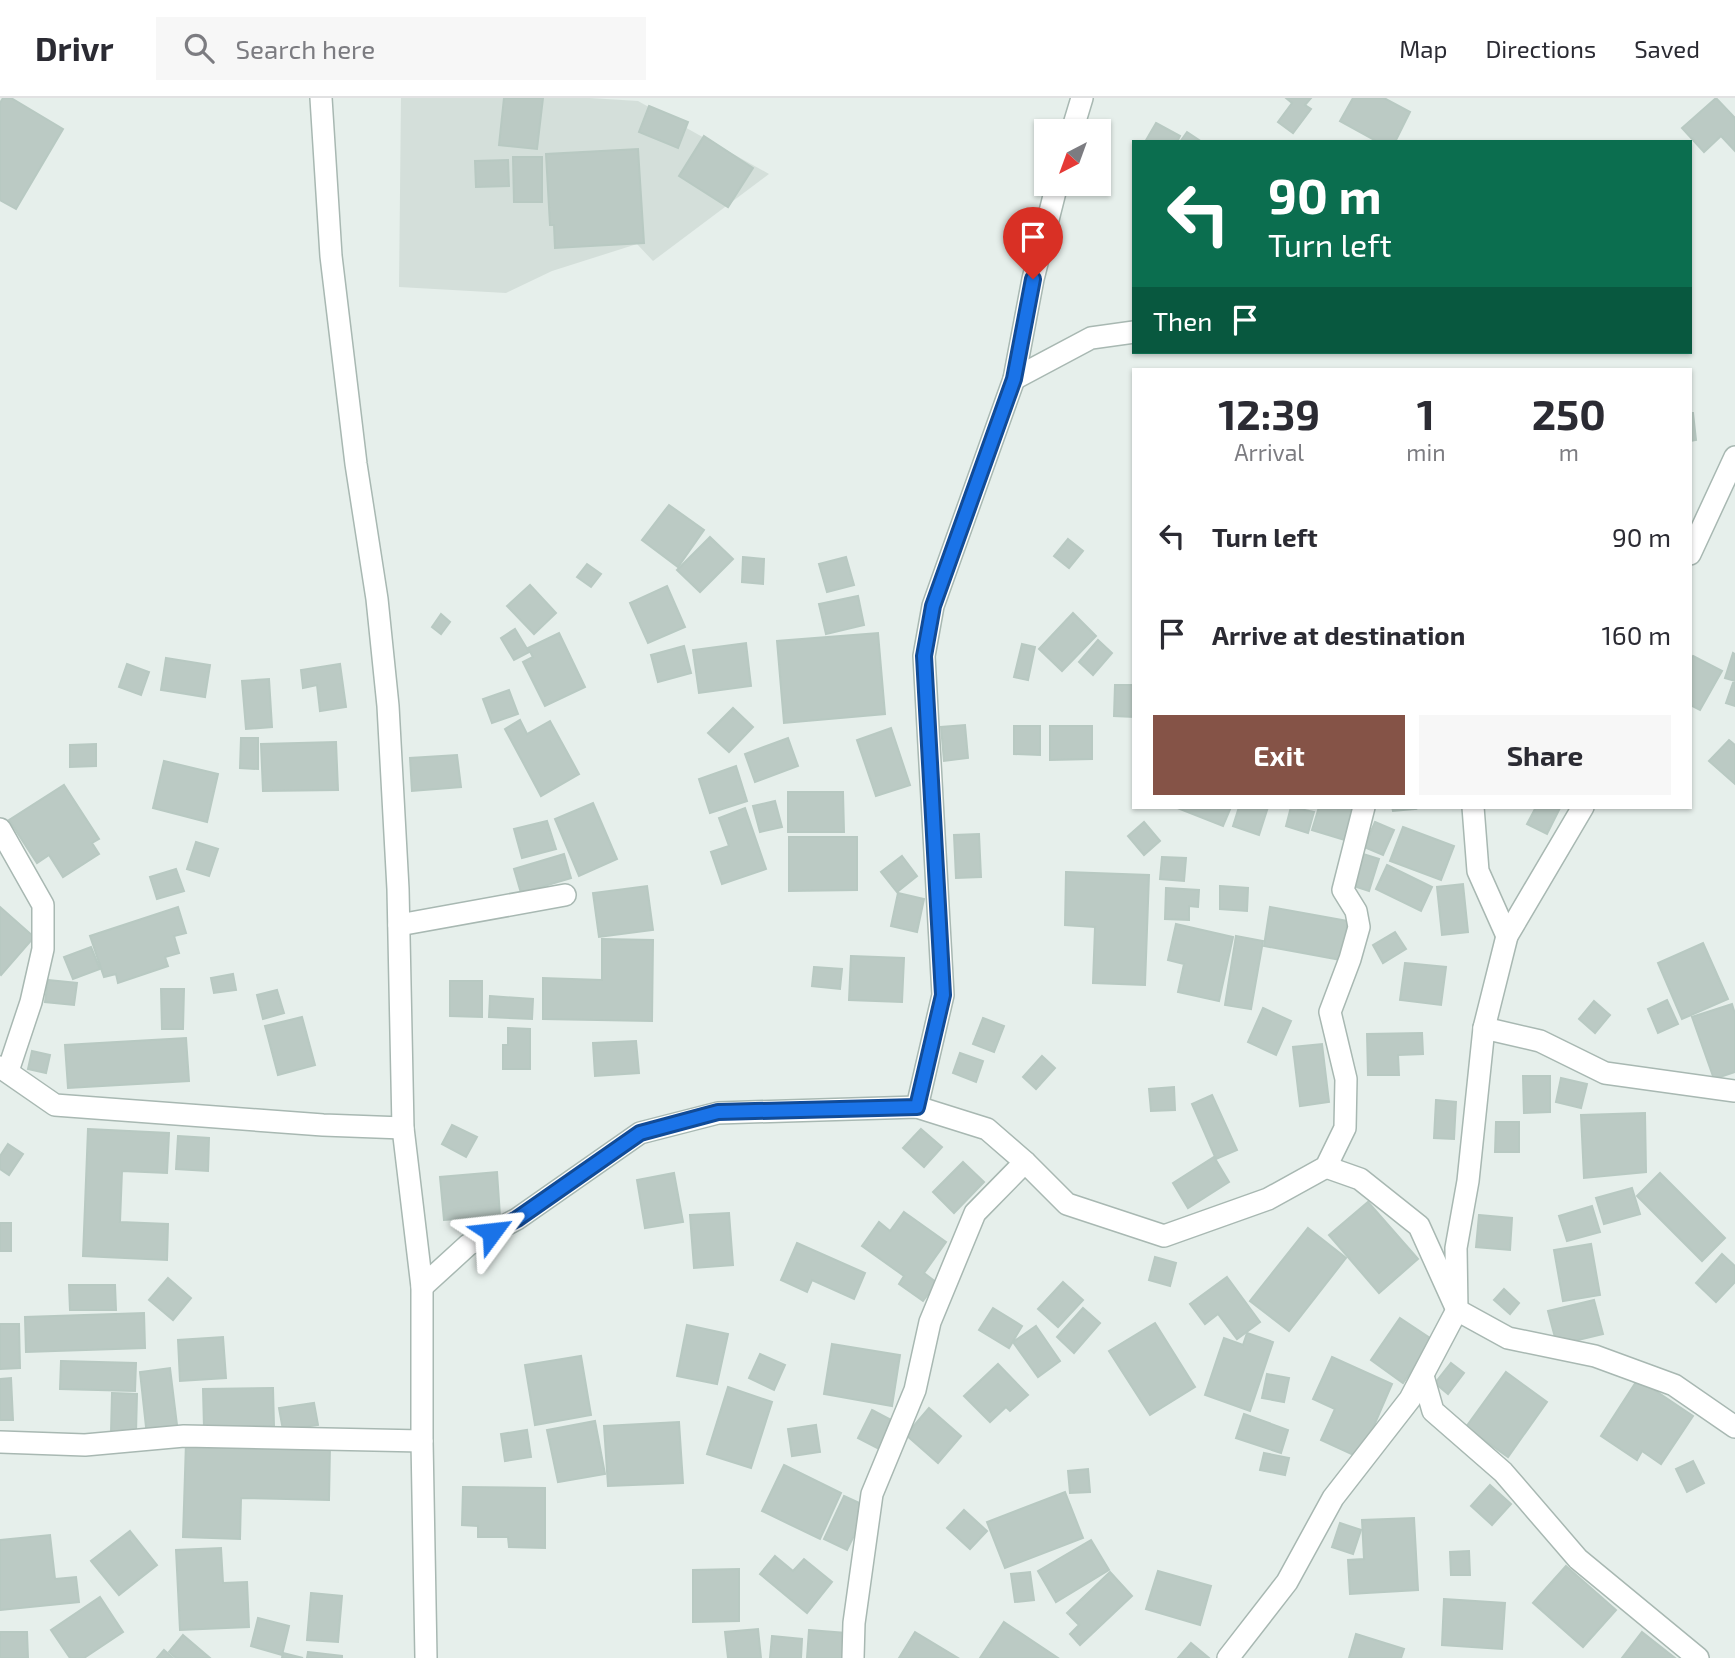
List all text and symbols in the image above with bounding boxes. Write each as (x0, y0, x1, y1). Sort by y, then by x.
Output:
search box (156, 17, 646, 80)
text: Drivr (35, 28, 114, 68)
icon: search (180, 29, 218, 67)
text: Search here (236, 33, 375, 64)
text: Map (1399, 34, 1447, 63)
text: Directions (1485, 34, 1596, 63)
text: Saved (1634, 34, 1700, 63)
north arrow (1034, 119, 1111, 196)
map controls (1034, 119, 1111, 196)
text: 90 m (1268, 165, 1382, 224)
icon: left (1153, 168, 1244, 259)
pin (1003, 207, 1063, 279)
icon: arrive (1014, 218, 1052, 256)
text: Turn left (1268, 225, 1392, 263)
icon: arrive (1226, 301, 1264, 339)
text: Then (1153, 305, 1212, 336)
text: 12:39 (1218, 388, 1320, 438)
text: 1 (1417, 388, 1435, 438)
text: 250 (1532, 388, 1606, 438)
text: Arrival (1234, 438, 1304, 466)
text: min (1406, 438, 1446, 466)
text: m (1559, 438, 1579, 466)
icon: left (1153, 517, 1191, 555)
text: Turn left (1212, 521, 1318, 552)
text: 90 m (1612, 521, 1671, 552)
icon: arrive (1153, 615, 1191, 653)
text: Arrive at destination (1212, 619, 1465, 650)
text: 160 m (1602, 619, 1671, 650)
button: Exit (1153, 715, 1405, 795)
button: Share (1419, 715, 1671, 795)
position arrow (455, 1195, 529, 1269)

